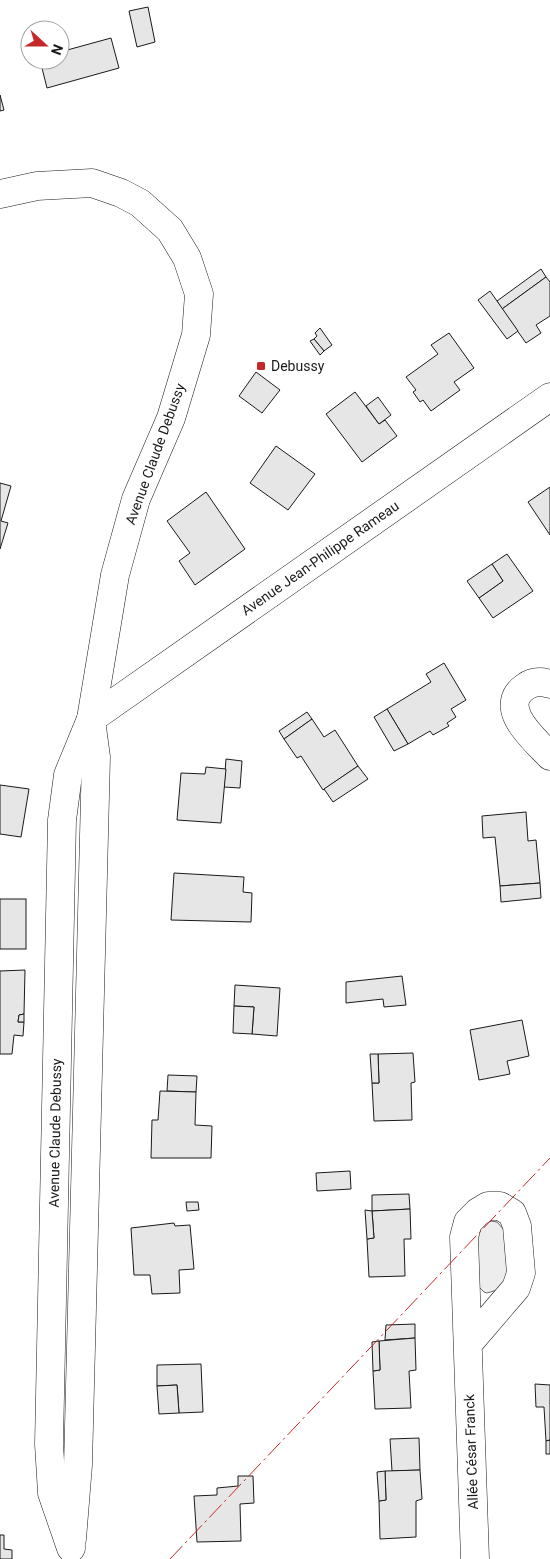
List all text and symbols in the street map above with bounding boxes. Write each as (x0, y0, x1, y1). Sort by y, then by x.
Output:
north arrow (20, 20, 70, 70)
text: N (48, 42, 66, 57)
place label: Debussy (271, 358, 325, 374)
marker: Debussy (255, 360, 267, 372)
street label: Avenue Claude Debussy (122, 381, 188, 527)
street label: Avenue Jean-Philippe Rameau (238, 497, 402, 619)
street label: Avenue Claude Debussy (46, 1058, 64, 1208)
street label: Allée César Franck (461, 1393, 481, 1510)

